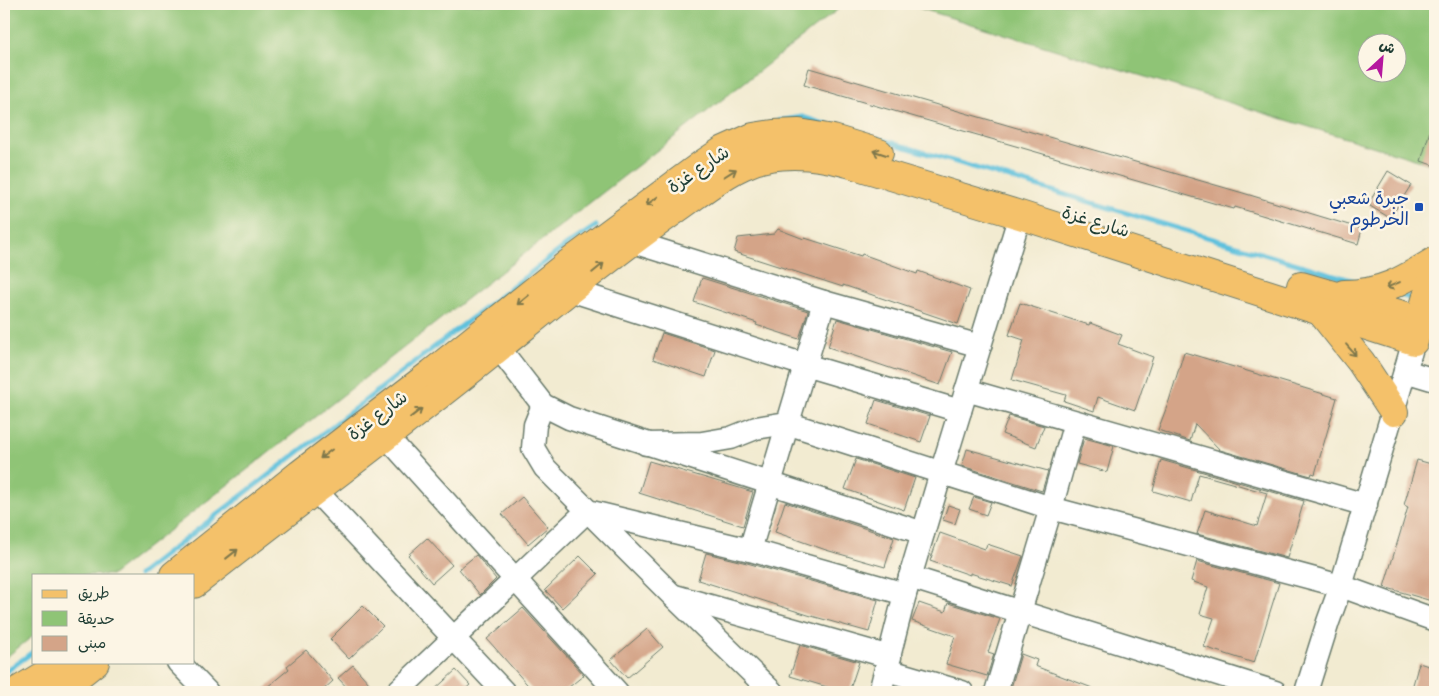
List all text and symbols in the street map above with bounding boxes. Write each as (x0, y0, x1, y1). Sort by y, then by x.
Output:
north arrow (1356, 32, 1406, 82)
text: ش (1377, 35, 1399, 58)
street label: شارع غزة (663, 140, 734, 199)
one-way arrow (873, 148, 889, 157)
one-way arrow (723, 168, 737, 178)
place label: جبرة شعبي الخرطوم (1329, 186, 1409, 233)
one-way arrow (645, 196, 659, 206)
street label: شارع غزة (1059, 200, 1133, 243)
marker: جبرة شعبي الخرطوم (1413, 201, 1425, 213)
one-way arrow (591, 262, 604, 273)
one-way arrow (1386, 280, 1401, 290)
one-way arrow (517, 294, 530, 305)
one-way arrow (1345, 344, 1357, 357)
street label: شارع غزة (342, 385, 412, 446)
one-way arrow (409, 407, 422, 418)
one-way arrow (320, 448, 333, 459)
one-way arrow (225, 549, 238, 560)
legend (32, 574, 195, 664)
text: طريق (78, 583, 110, 602)
text: حديقة (78, 609, 115, 628)
text: مبنى (78, 633, 106, 653)

